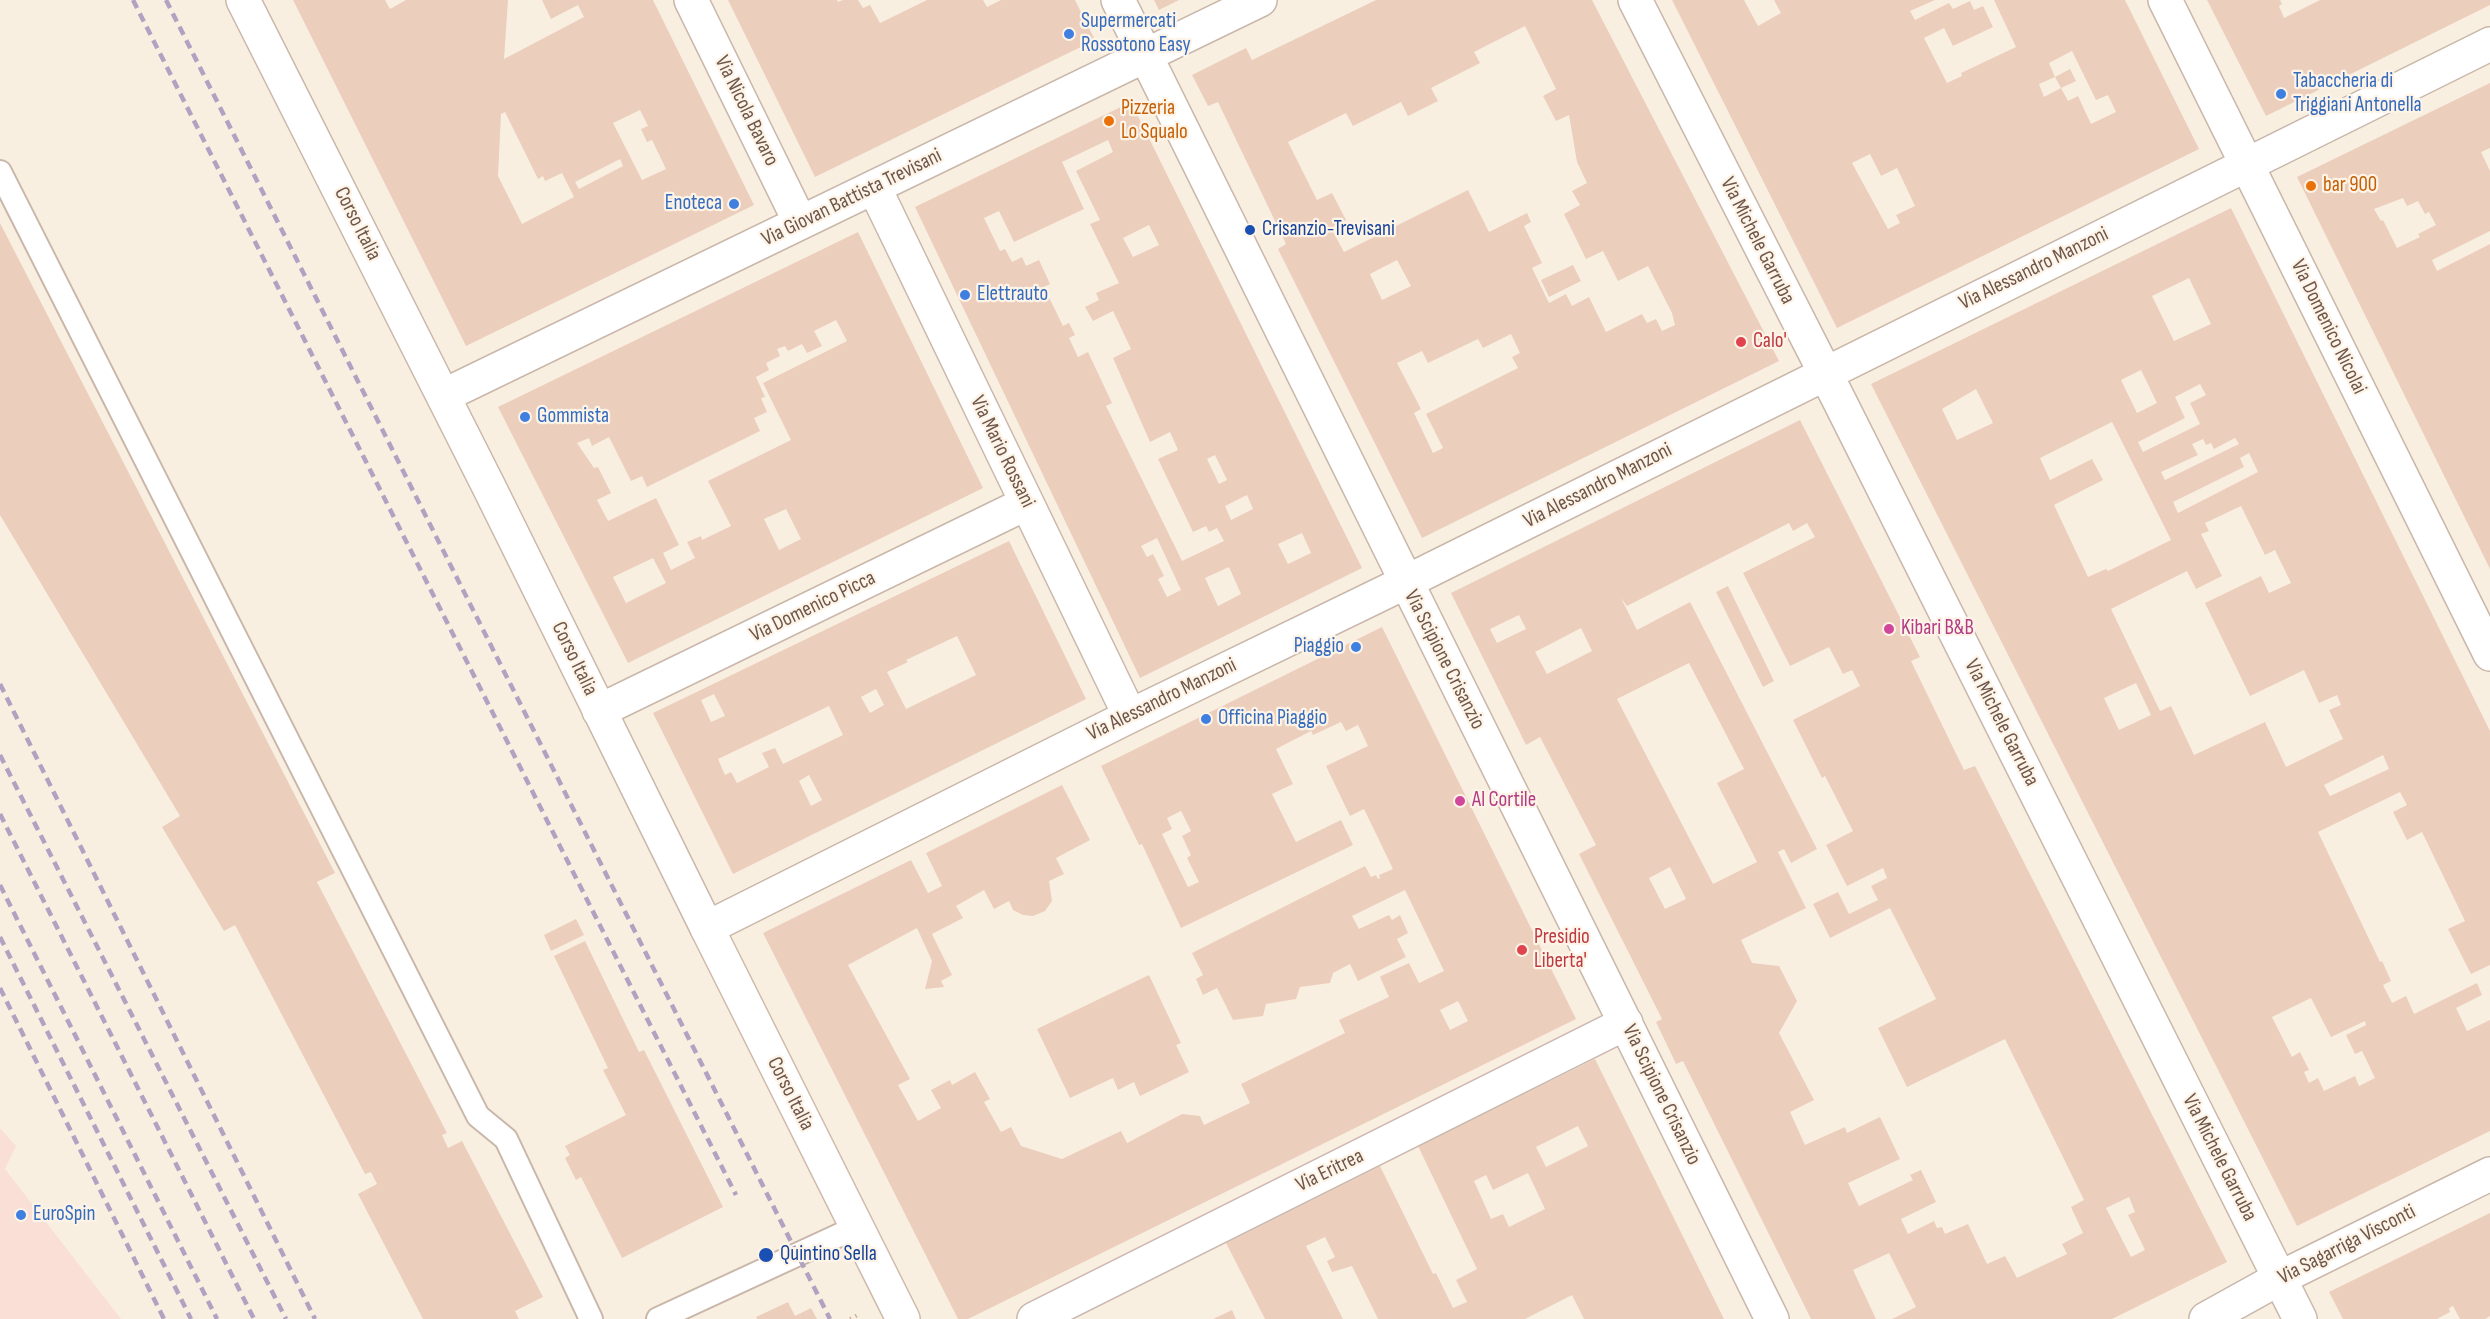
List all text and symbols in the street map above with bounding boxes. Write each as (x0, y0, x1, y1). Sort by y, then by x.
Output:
place label: Supermercati Rossotono Easy (1081, 9, 1191, 59)
marker: Supermercati Rossotono Easy (1062, 27, 1076, 41)
street label: Via Nicola Bavaro (709, 52, 783, 170)
place label: Tabaccheria di Triggiani Antonella (2293, 69, 2422, 119)
marker: Tabaccheria di Triggiani Antonella (2274, 87, 2288, 101)
place label: Pizzeria Lo Squalo (1121, 96, 1188, 146)
marker: Pizzeria Lo Squalo (1102, 114, 1116, 128)
street label: Via Giovan Battista Trevisani (758, 144, 946, 252)
street label: Via Michele Garruba (1714, 173, 1800, 309)
place label: bar 900 (2323, 173, 2377, 199)
marker: bar 900 (2304, 179, 2318, 193)
street label: Corso Italia (328, 183, 386, 265)
place label: Enoteca (665, 191, 722, 217)
marker: Enoteca (727, 197, 741, 211)
place label: Crisanzio-Trevisani (1262, 217, 1395, 243)
street label: Via Alessandro Manzoni (1955, 222, 2113, 316)
marker: Crisanzio-Trevisani (1243, 223, 1257, 237)
street label: Via Domenico Nicolai (2285, 256, 2371, 398)
place label: Elettrauto (977, 282, 1048, 308)
marker: Elettrauto (958, 288, 972, 302)
place label: Calo' (1753, 329, 1787, 355)
marker: Calo' (1734, 335, 1748, 349)
street label: Via Mario Rossani (964, 392, 1040, 512)
place label: Gommista (537, 404, 609, 430)
marker: Gommista (518, 410, 532, 424)
street label: Via Alessandro Manzoni (1520, 438, 1676, 534)
street label: Via Domenico Picca (746, 566, 880, 648)
street label: Via Scipione Crisanzio (1398, 586, 1490, 734)
place label: Kibari B&B (1901, 616, 1974, 642)
street label: Corso Italia (545, 618, 603, 700)
marker: Kibari B&B (1882, 622, 1896, 636)
place label: Piaggio (1294, 634, 1344, 660)
marker: Piaggio (1349, 640, 1363, 654)
street label: Via Alessandro Manzoni (1083, 653, 1241, 747)
street label: Via Michele Garruba (1958, 655, 2044, 791)
place label: Officina Piaggio (1218, 706, 1327, 732)
marker: Officina Piaggio (1199, 712, 1213, 726)
place label: Al Cortile (1472, 788, 1536, 814)
marker: Al Cortile (1453, 794, 1467, 808)
place label: Presidio Liberta' (1534, 925, 1590, 975)
marker: Presidio Liberta' (1515, 943, 1529, 957)
street label: Via Scipione Crisanzio (1616, 1021, 1706, 1169)
street label: Corso Italia (761, 1053, 819, 1135)
street label: Via Michele Garruba (2176, 1090, 2262, 1226)
street label: Via Eritrea (1292, 1144, 1368, 1198)
street label: Via Sagarriga Visconti (2274, 1200, 2420, 1290)
place label: EuroSpin (33, 1202, 95, 1228)
marker: EuroSpin (14, 1208, 28, 1222)
place label: Quintino Sella (780, 1242, 877, 1268)
marker: Quintino Sella (757, 1246, 775, 1264)

